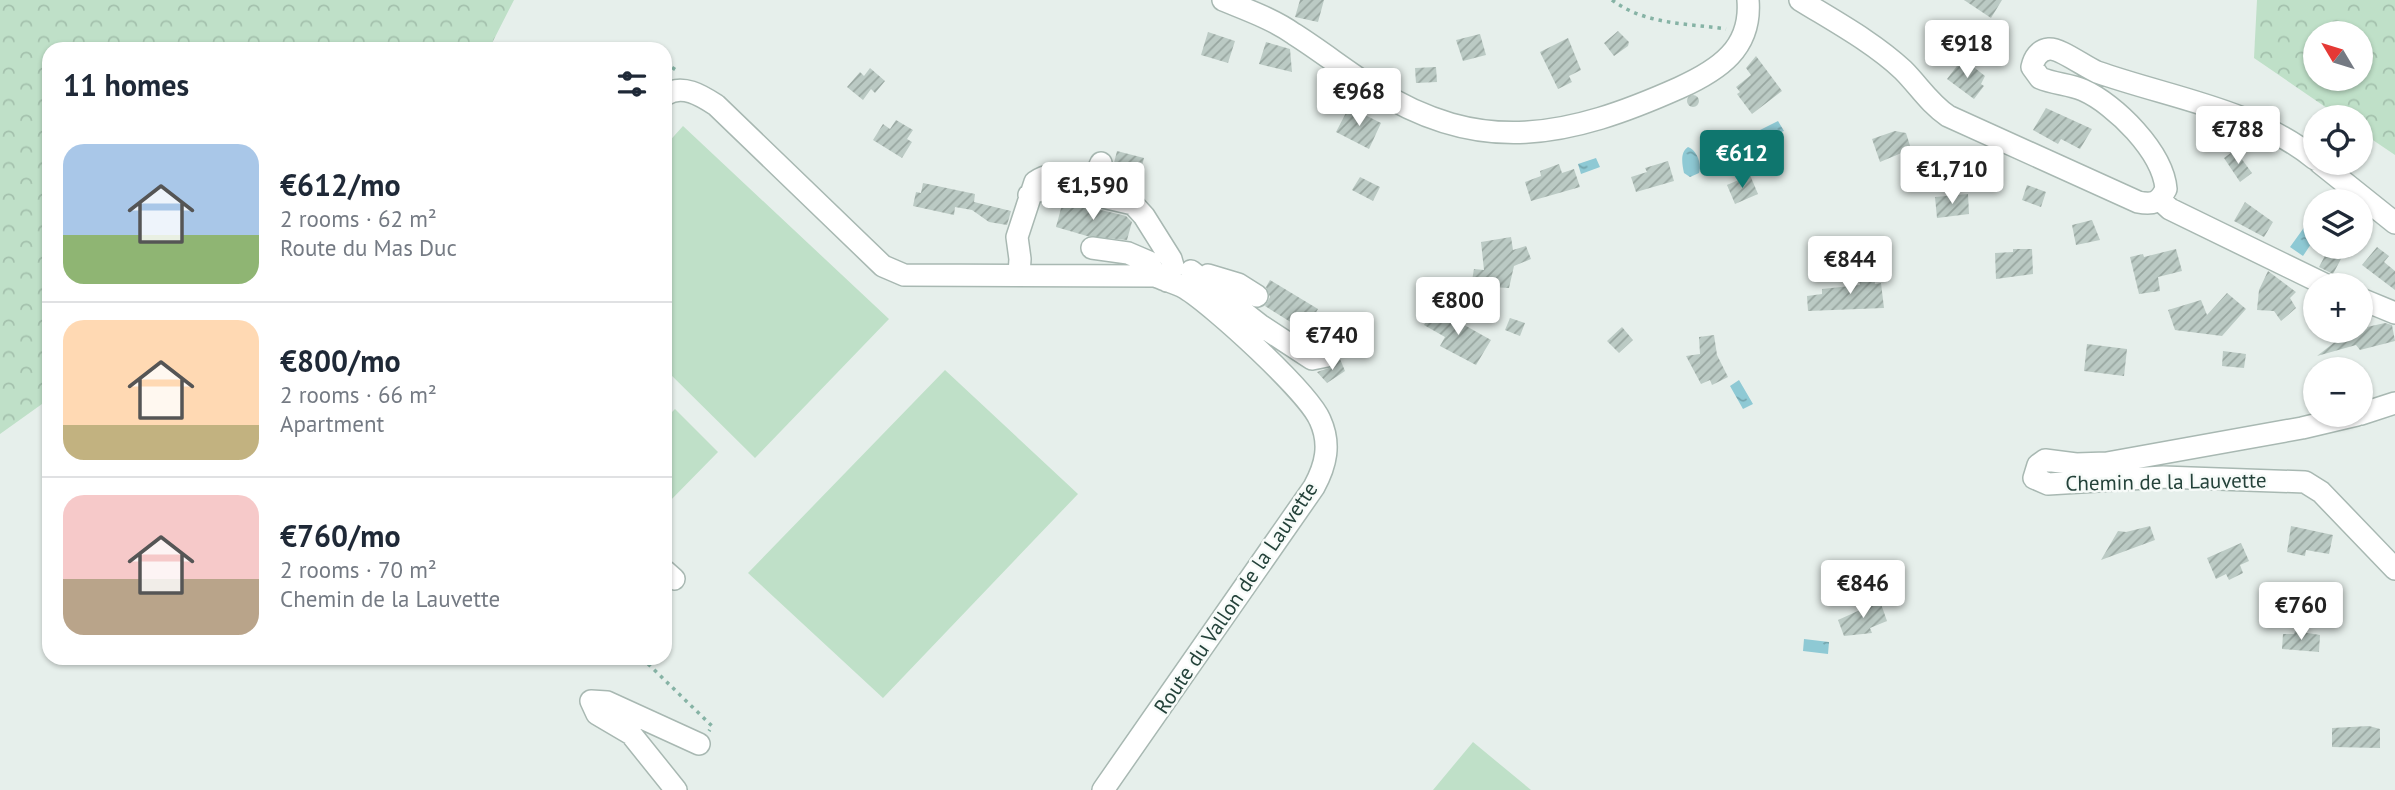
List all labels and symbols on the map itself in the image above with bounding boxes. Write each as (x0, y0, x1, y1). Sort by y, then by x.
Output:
pin: €918 (1926, 20, 2008, 80)
north arrow (2303, 21, 2373, 91)
pin: €968 (1318, 68, 1400, 128)
pin: €788 (2197, 106, 2279, 166)
pin: €612 (1701, 130, 1783, 190)
pin: €1,710 (1895, 146, 2009, 206)
pin: €1,590 (1036, 162, 1150, 222)
pin: €844 (1809, 236, 1891, 296)
pin: €800 (1417, 278, 1499, 337)
pin: €740 (1291, 312, 1373, 372)
street label: Chemin de la Lauvette (2065, 466, 2267, 497)
street label: Route du Vallon de la Lauvette (1148, 477, 1323, 719)
pin: €846 (1822, 560, 1904, 620)
pin: €760 (2260, 582, 2342, 642)

